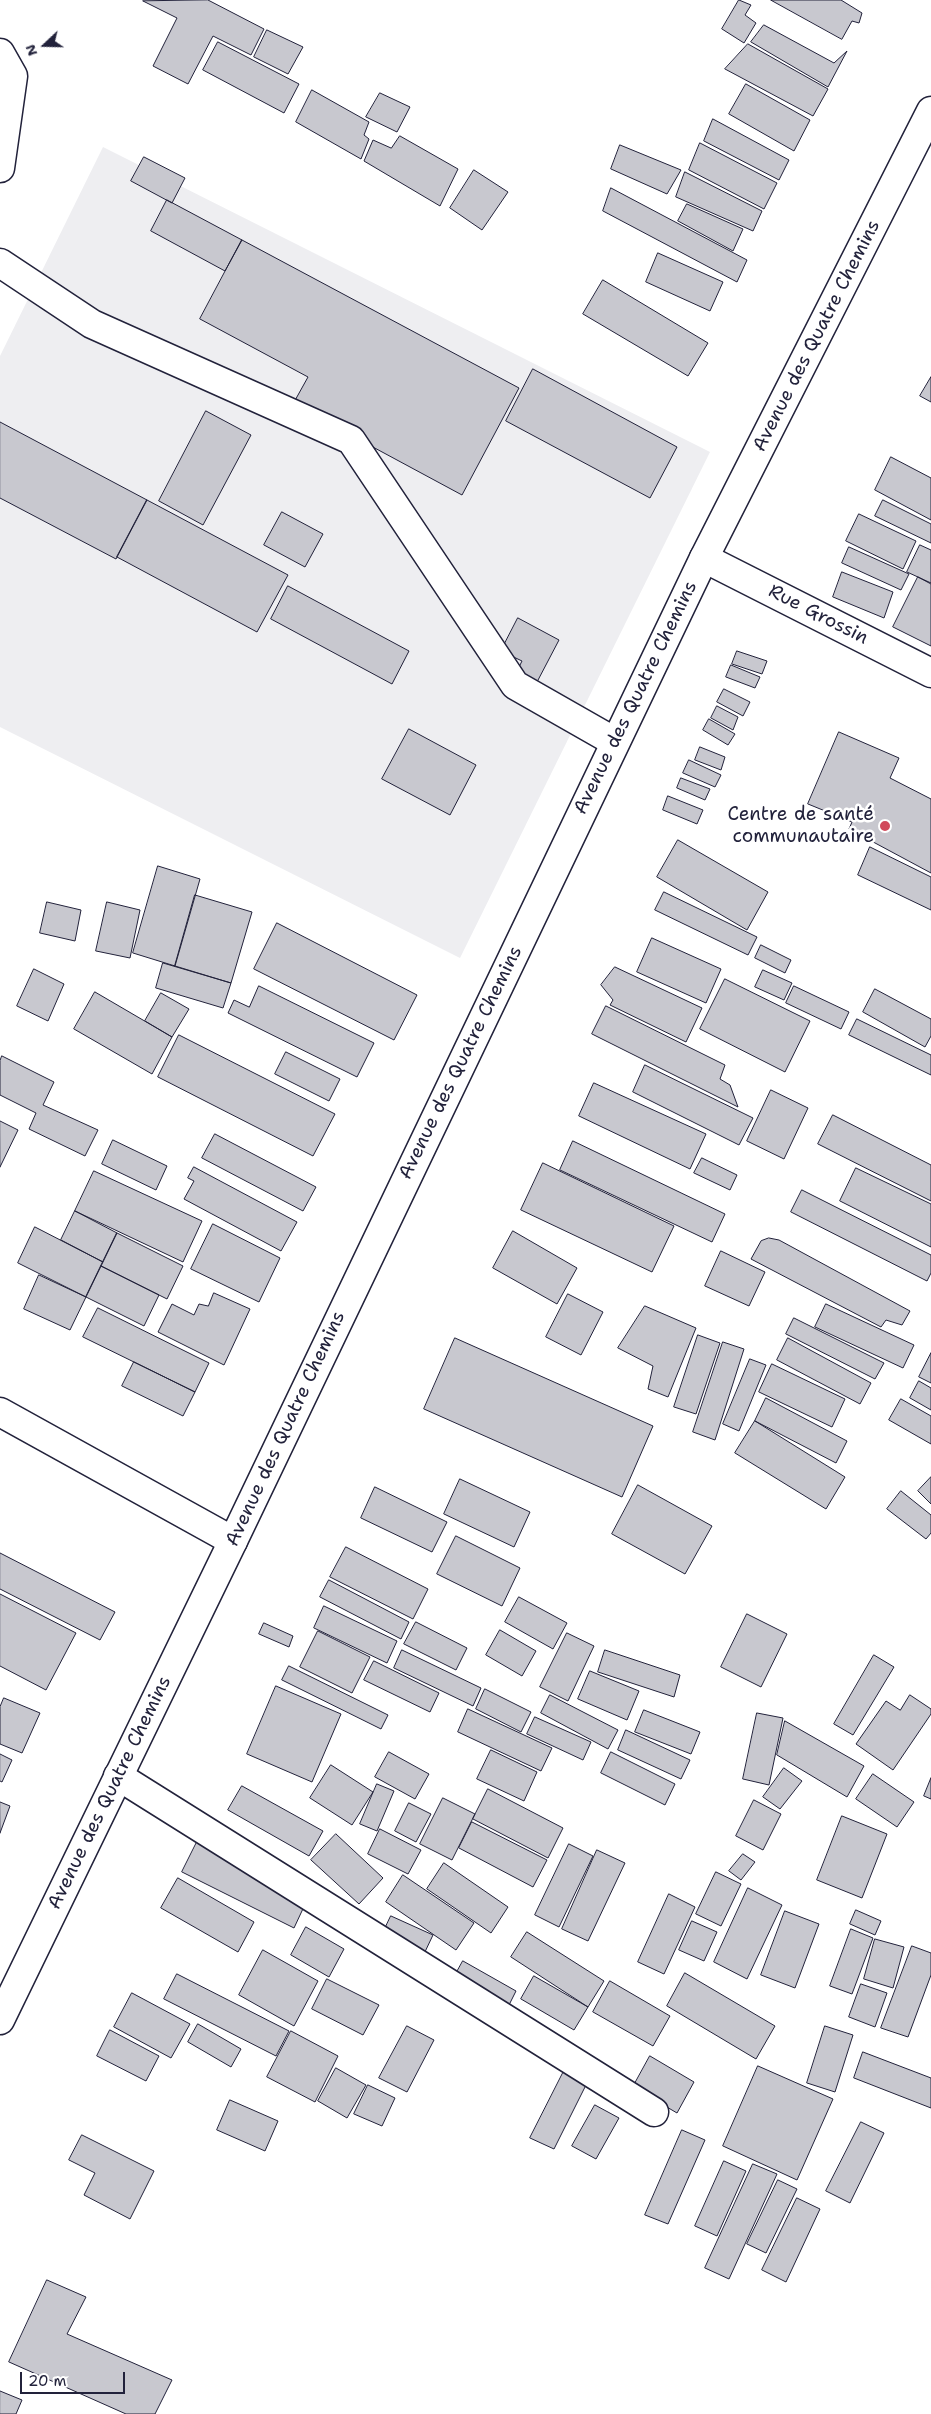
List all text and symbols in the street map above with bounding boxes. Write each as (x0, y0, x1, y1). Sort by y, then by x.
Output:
north arrow (20, 20, 70, 70)
text: N (21, 42, 41, 59)
street label: Avenue des Quatre Chemins (749, 216, 885, 456)
street label: Avenue des Quatre Chemins (569, 578, 703, 818)
street label: Rue Grossin (764, 580, 872, 650)
place label: Centre de santé communautaire (727, 804, 874, 848)
marker: Centre de santé communautaire (878, 819, 892, 833)
street label: Avenue des Quatre Chemins (394, 943, 528, 1183)
street label: Avenue des Quatre Chemins (221, 1308, 351, 1550)
street label: Avenue des Quatre Chemins (43, 1673, 177, 1913)
scale bar (22, 2362, 128, 2394)
text: 20 m (28, 2371, 67, 2391)

